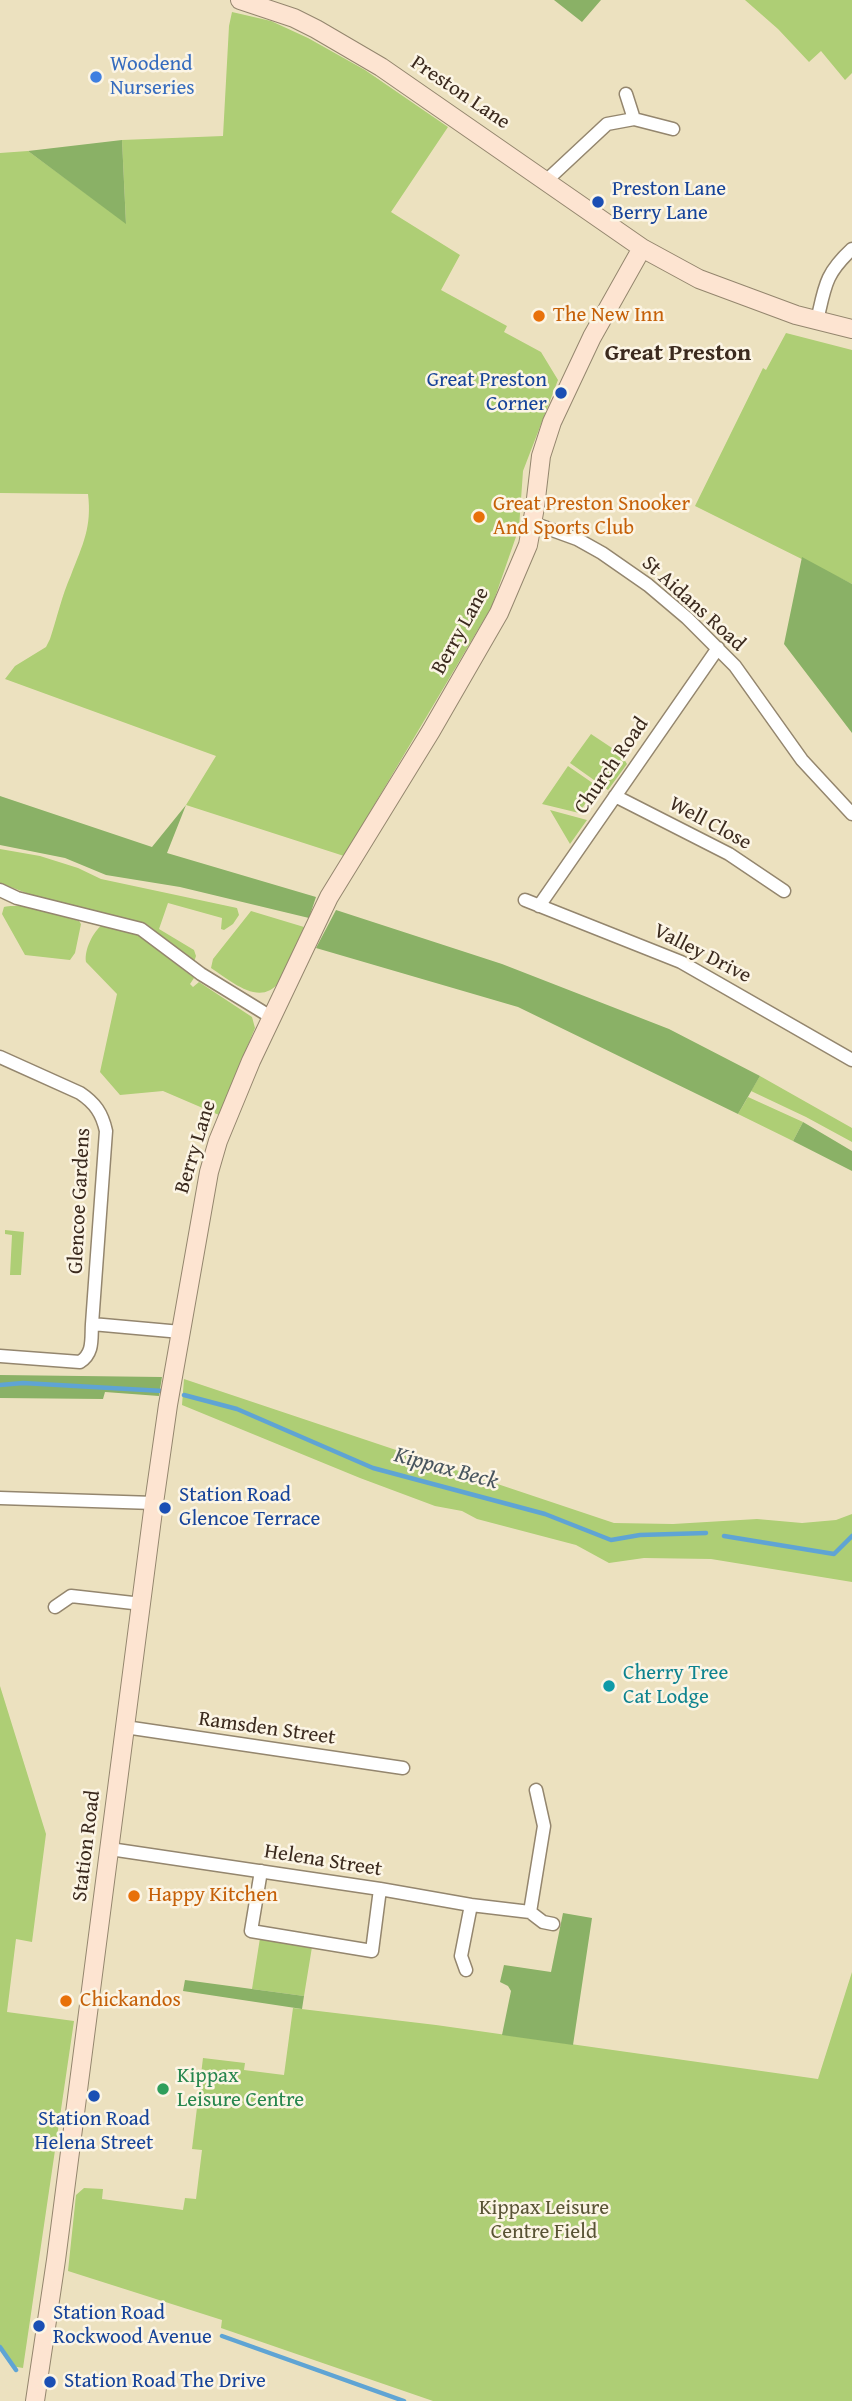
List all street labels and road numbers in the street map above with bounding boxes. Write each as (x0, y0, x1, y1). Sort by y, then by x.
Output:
street label: Preston Lane (406, 51, 514, 135)
street label: St Aidans Road (636, 551, 750, 657)
street label: Berry Lane (427, 583, 495, 679)
street label: Church Road (569, 713, 655, 819)
street label: Well Close (665, 792, 755, 856)
street label: Valley Drive (649, 919, 755, 989)
street label: Berry Lane (170, 1097, 222, 1197)
street label: Glencoe Gardens (64, 1127, 96, 1275)
street label: Ramsden Street (197, 1707, 337, 1751)
street label: Station Road (68, 1789, 106, 1903)
street label: Helena Street (262, 1839, 384, 1883)

